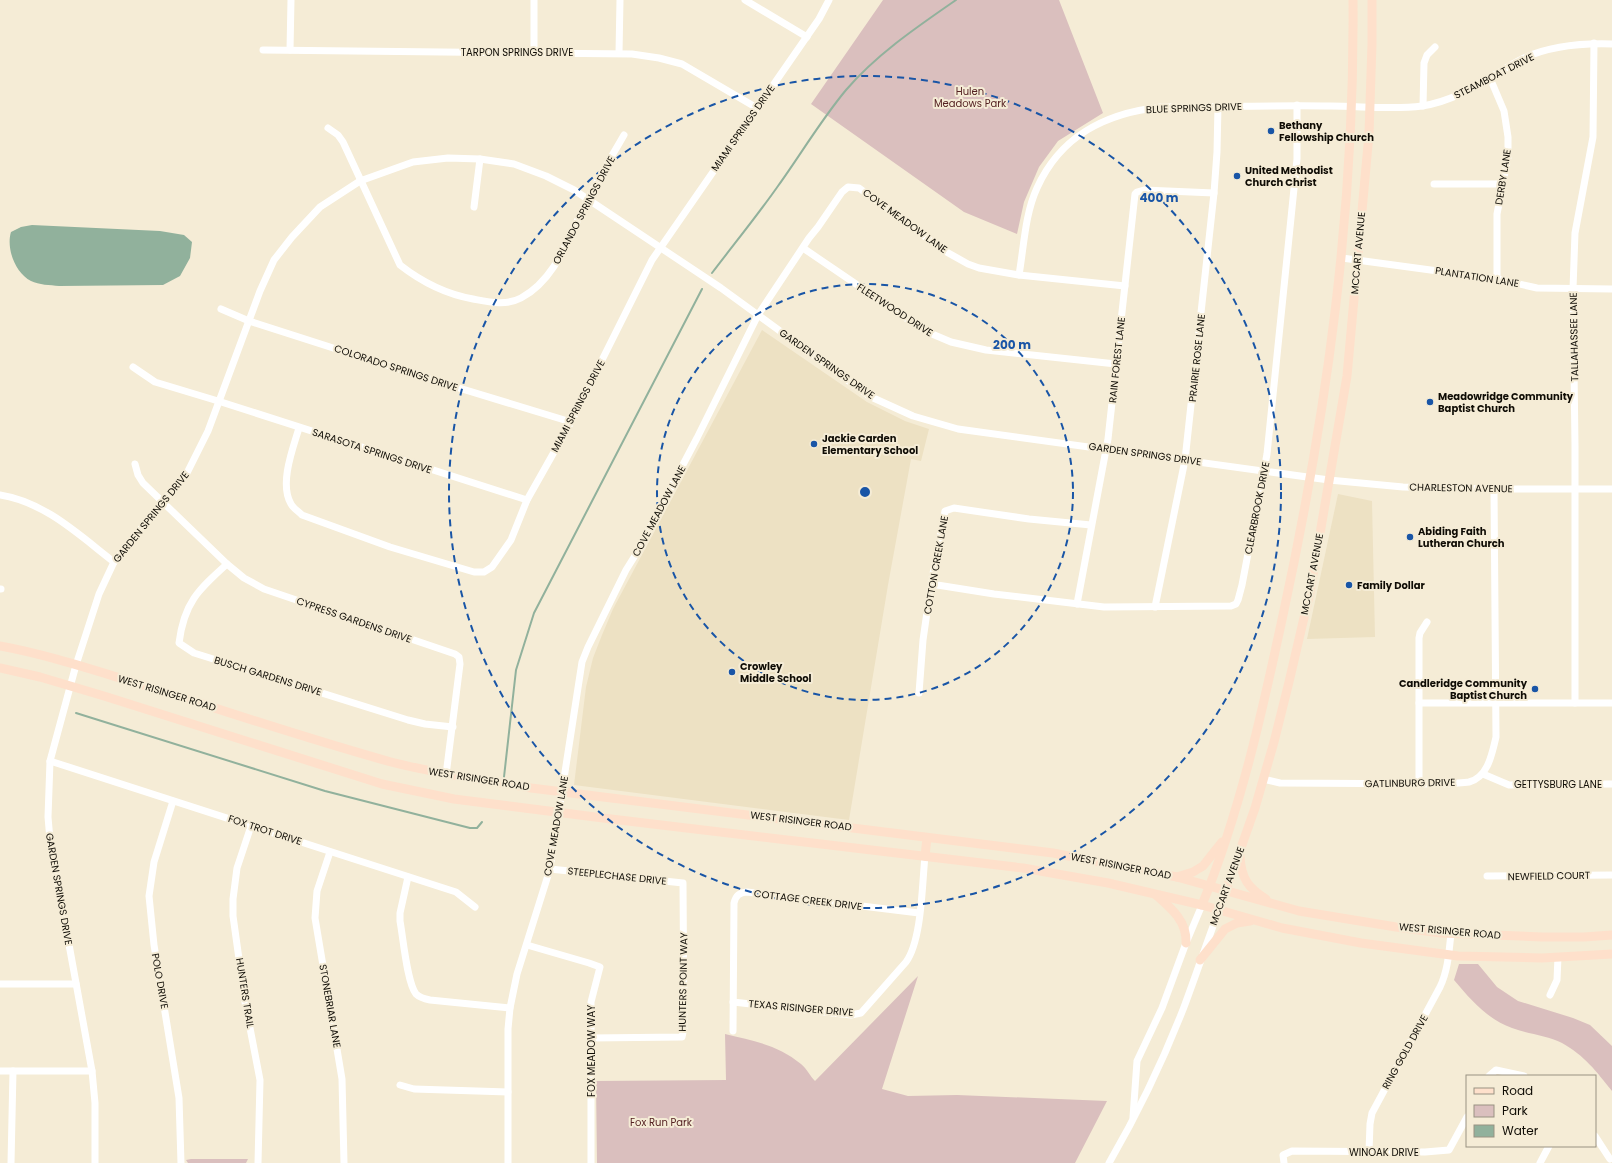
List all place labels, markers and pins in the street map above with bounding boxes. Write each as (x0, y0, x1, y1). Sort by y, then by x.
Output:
place label: Bethany Fellowship Church (1279, 118, 1374, 145)
marker: Bethany Fellowship Church (1266, 126, 1276, 136)
place label: United Methodist Church Christ (1245, 163, 1333, 190)
marker: United Methodist Church Christ (1232, 171, 1242, 181)
place label: Meadowridge Community Baptist Church (1438, 389, 1574, 416)
marker: Meadowridge Community Baptist Church (1425, 397, 1435, 407)
place label: Jackie Carden Elementary School (822, 431, 918, 458)
marker: Jackie Carden Elementary School (809, 439, 819, 449)
centre of rings (858, 485, 872, 499)
place label: Abiding Faith Lutheran Church (1418, 524, 1505, 551)
marker: Abiding Faith Lutheran Church (1405, 532, 1415, 542)
place label: Family Dollar (1357, 578, 1426, 593)
marker: Family Dollar (1344, 580, 1354, 590)
place label: Crowley Middle School (740, 659, 812, 686)
marker: Crowley Middle School (727, 667, 737, 677)
place label: Candleridge Community Baptist Church (1399, 676, 1528, 703)
marker: Candleridge Community Baptist Church (1530, 684, 1540, 694)

